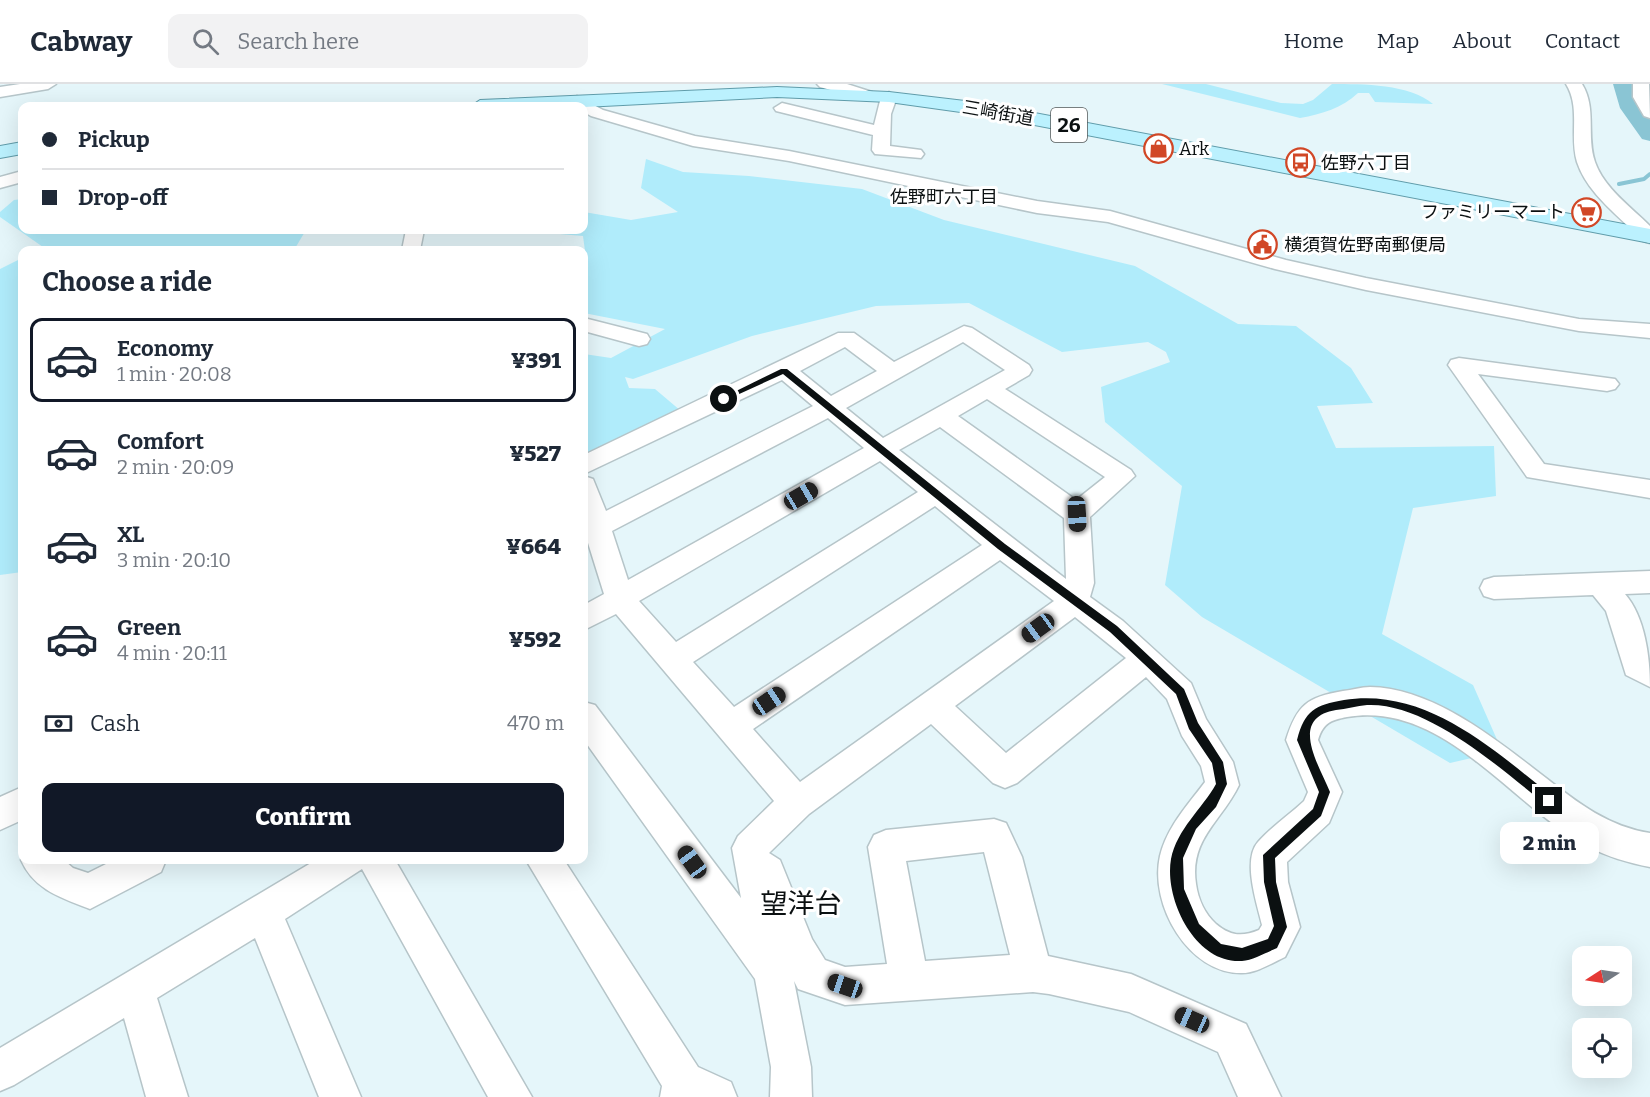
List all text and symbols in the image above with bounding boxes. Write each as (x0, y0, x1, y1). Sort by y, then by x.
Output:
search box (168, 14, 588, 68)
text: Cabway (30, 25, 132, 58)
icon: search (189, 25, 222, 58)
text: Search here (237, 28, 359, 55)
text: Home (1284, 28, 1344, 54)
text: Map (1377, 28, 1419, 54)
text: About (1452, 28, 1512, 54)
text: Contact (1545, 28, 1620, 54)
street label: 三崎街道 (961, 96, 1035, 130)
road number: 26 (1051, 108, 1087, 142)
text: Pickup (78, 126, 150, 153)
shop icon: Ark (1142, 133, 1174, 165)
place label: Ark (1179, 138, 1210, 160)
bus stop icon: 佐野六丁目 (1284, 147, 1316, 179)
place label: 佐野六丁目 (1321, 152, 1411, 174)
text: Drop-off (78, 184, 168, 211)
district label: 佐野町六丁目 (890, 186, 998, 208)
supermarket icon: ファミリーマート (1570, 196, 1602, 228)
place label: ファミリーマート (1421, 201, 1565, 223)
public building icon: 横須賀佐野南郵便局 (1247, 229, 1279, 261)
place label: 横須賀佐野南郵便局 (1284, 234, 1446, 256)
text: Choose a ride (42, 266, 212, 298)
icon: car (45, 333, 99, 387)
text: Economy (117, 335, 213, 362)
text: ¥391 (511, 347, 561, 374)
text: 1 min · 20:08 (117, 362, 232, 386)
route start (710, 385, 737, 412)
icon: car (45, 426, 99, 480)
text: Comfort (117, 428, 204, 455)
text: ¥527 (510, 440, 561, 467)
text: 2 min · 20:09 (117, 455, 234, 479)
car (781, 479, 821, 513)
car (1067, 496, 1087, 532)
icon: car (45, 519, 99, 573)
text: XL (117, 521, 144, 548)
text: ¥664 (506, 533, 561, 560)
text: 3 min · 20:10 (117, 548, 231, 572)
car (1018, 610, 1058, 646)
icon: car (45, 612, 99, 666)
text: Green (117, 614, 181, 641)
text: ¥592 (509, 626, 561, 653)
text: 4 min · 20:11 (117, 641, 227, 665)
car (749, 683, 789, 719)
icon: cash (42, 707, 75, 740)
text: Cash (90, 710, 140, 737)
text: 470 m (507, 711, 564, 735)
button: Confirm (42, 783, 564, 852)
route end (1535, 787, 1562, 814)
callout: 2 min (1500, 822, 1598, 864)
text: 2 min (1523, 831, 1576, 855)
car (674, 842, 710, 882)
district label: 望洋台 (761, 888, 842, 920)
north arrow (1572, 946, 1632, 1006)
map controls (1572, 946, 1632, 1078)
car (825, 972, 865, 1000)
car (1172, 1004, 1212, 1036)
button: locate (1572, 1018, 1632, 1078)

